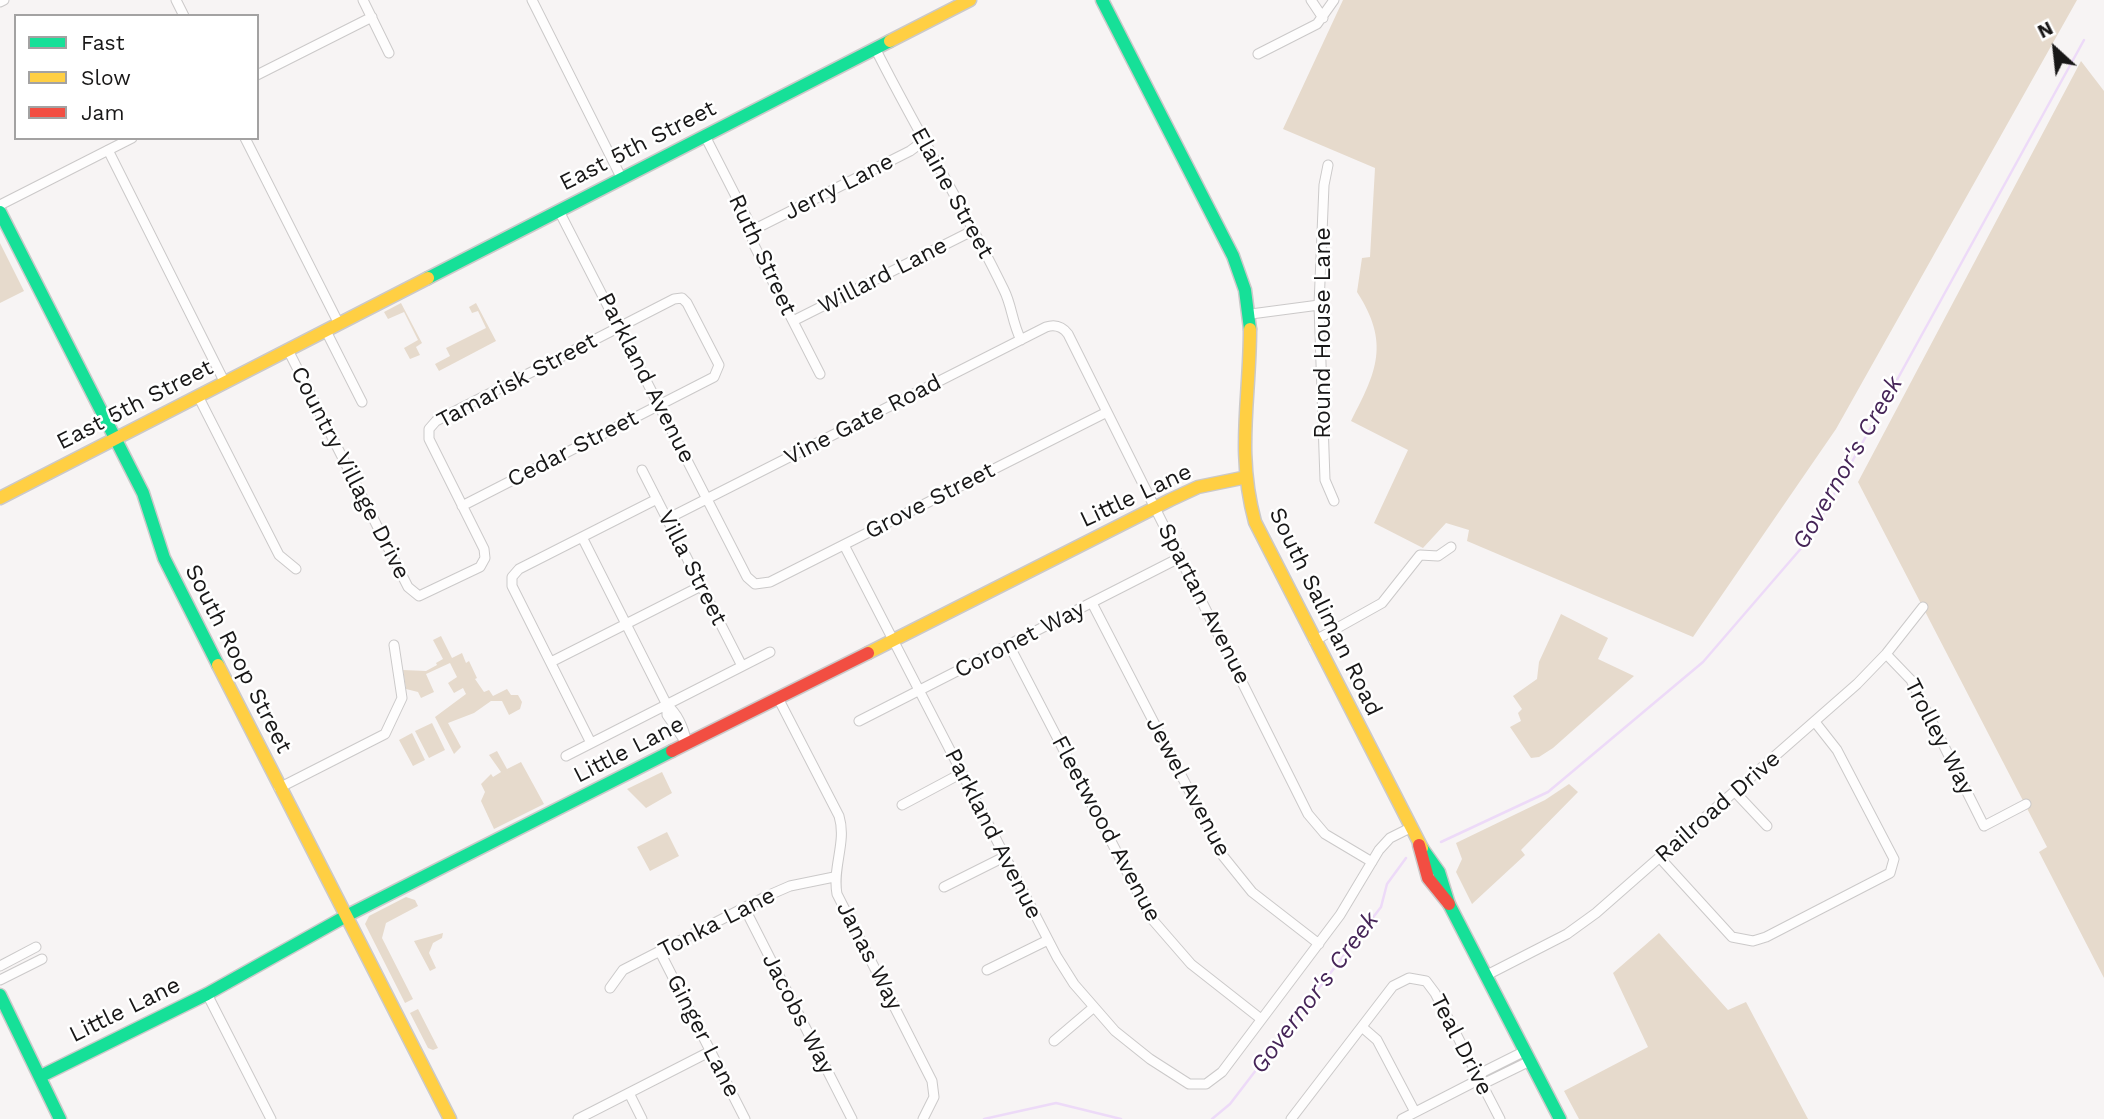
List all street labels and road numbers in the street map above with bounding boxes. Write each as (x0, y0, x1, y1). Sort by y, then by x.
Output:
street label: East 5th Street (555, 95, 721, 197)
street label: Elaine Street (905, 123, 999, 263)
street label: Jerry Lane (780, 148, 898, 226)
street label: Ruth Street (722, 190, 802, 320)
street label: Round House Lane (1309, 227, 1337, 439)
street label: Willard Lane (814, 232, 952, 320)
street label: Parkland Avenue (591, 288, 701, 468)
street label: Tamarisk Street (432, 327, 602, 435)
street label: East 5th Street (52, 354, 218, 456)
street label: Country Village Drive (284, 362, 416, 584)
street label: Vine Gate Road (780, 369, 946, 471)
street label: Cedar Street (503, 404, 643, 494)
street label: Grove Street (861, 457, 999, 545)
street label: Little Lane (1076, 458, 1196, 534)
street label: South Saliman Road (1263, 503, 1387, 721)
street label: Villa Street (651, 506, 733, 630)
street label: Spartan Avenue (1152, 519, 1256, 689)
street label: South Roop Street (178, 560, 298, 758)
street label: Coronet Way (950, 595, 1090, 685)
street label: Trolley Way (1898, 674, 1980, 800)
street label: Little Lane (569, 710, 689, 790)
street label: Jewel Avenue (1140, 712, 1236, 862)
street label: Fleetwood Avenue (1045, 731, 1167, 927)
street label: Parkland Avenue (938, 744, 1048, 924)
street label: Railroad Drive (1650, 745, 1786, 869)
street label: Tonka Lane (654, 882, 780, 964)
street label: Janas Way (830, 897, 908, 1015)
street label: Jacobs Way (756, 949, 840, 1079)
street label: Ginger Lane (660, 970, 746, 1102)
street label: Little Lane (65, 971, 185, 1049)
street label: Teal Drive (1424, 990, 1498, 1100)

